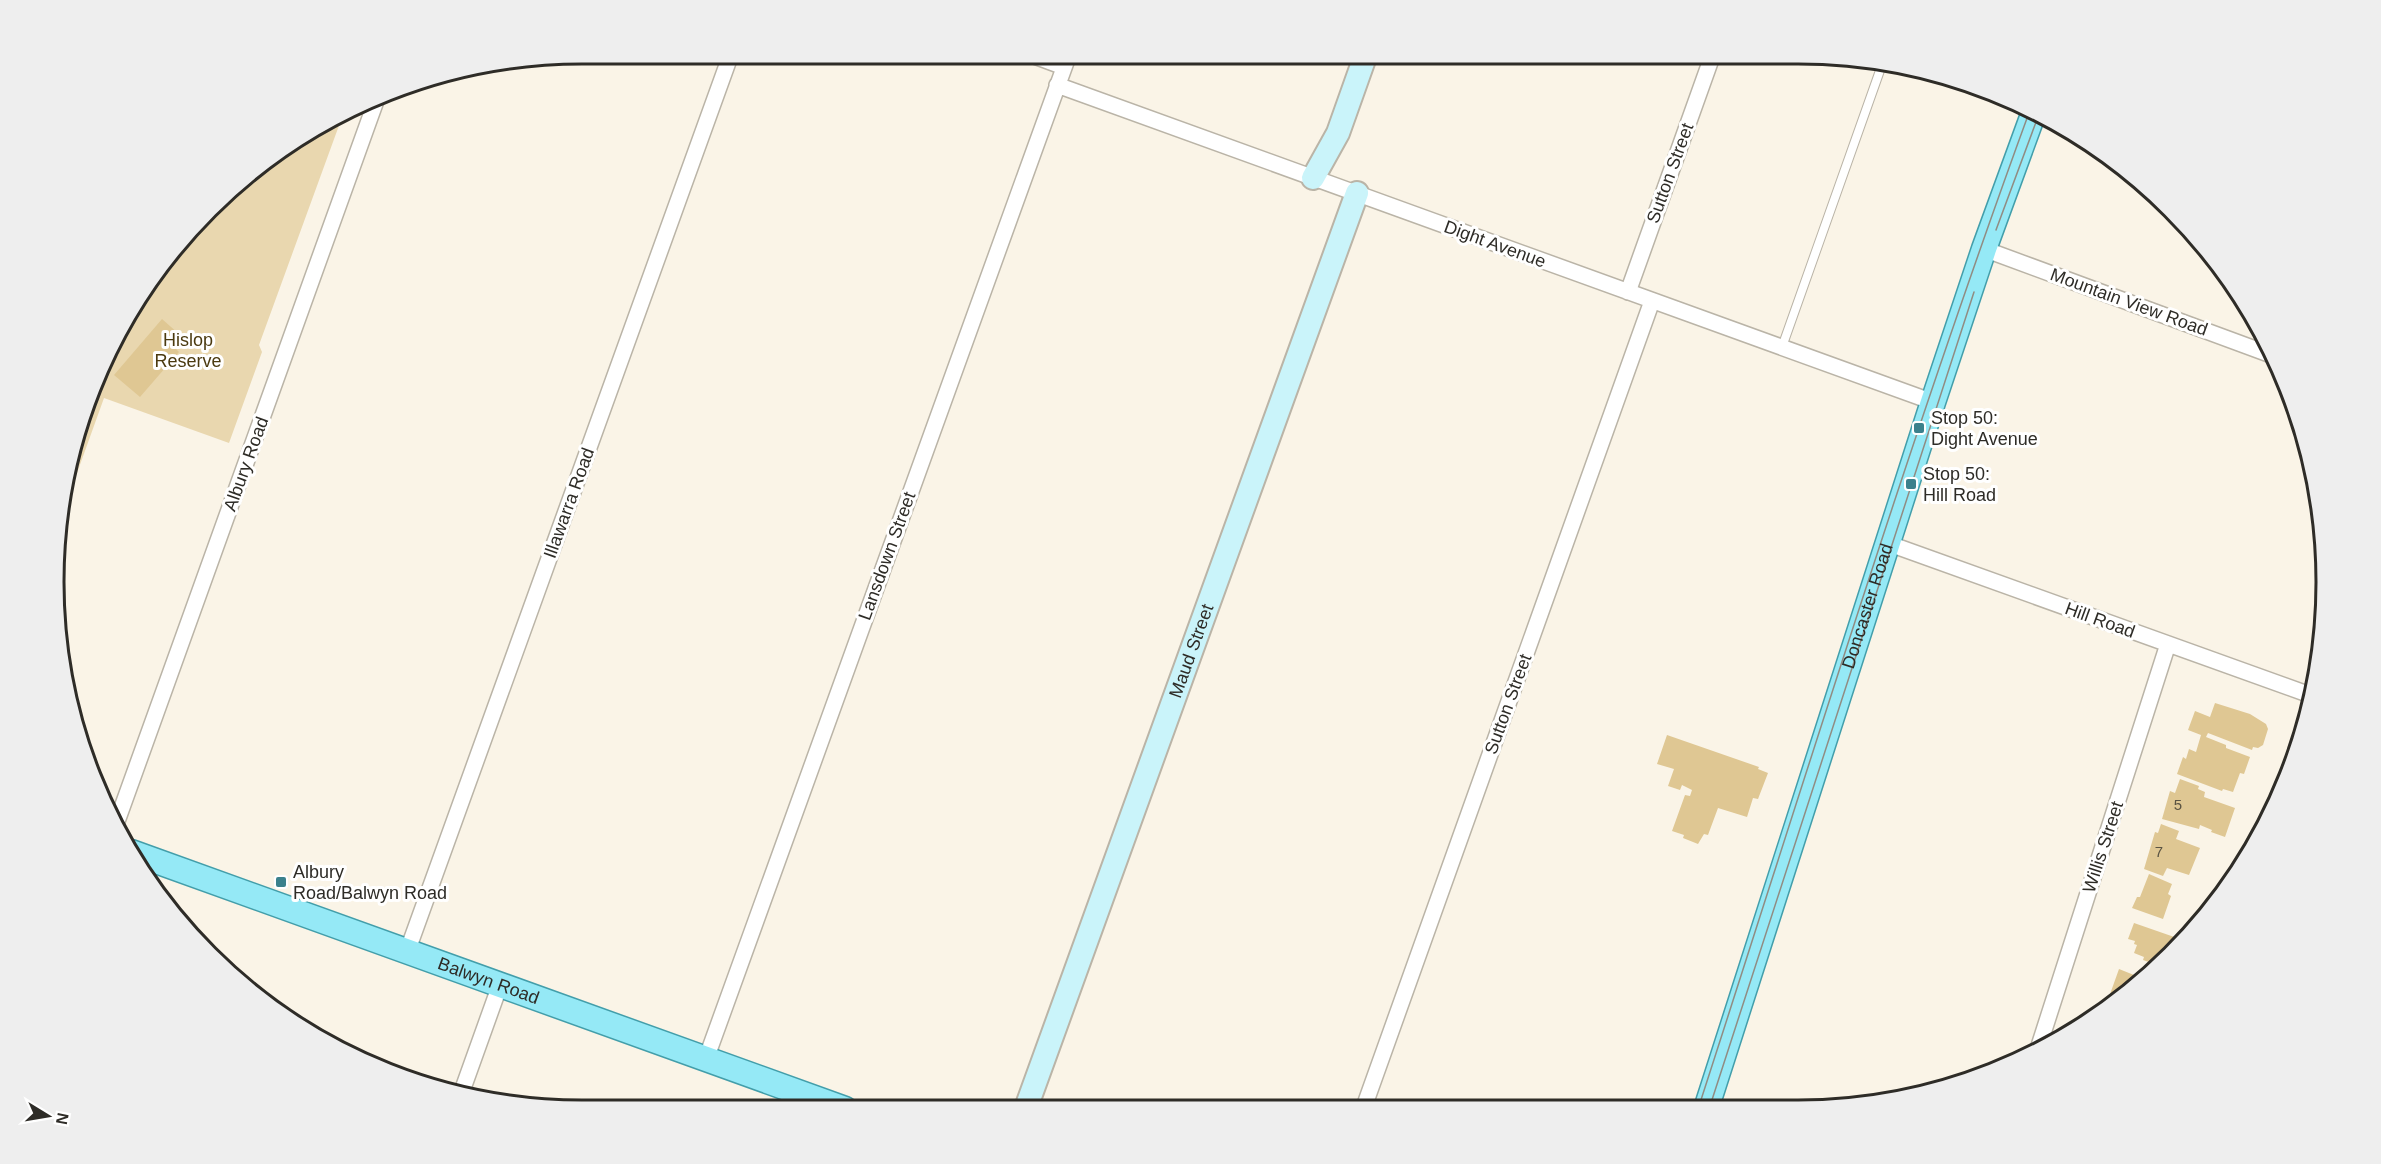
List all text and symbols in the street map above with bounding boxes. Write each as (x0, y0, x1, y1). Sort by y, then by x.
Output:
street label: Sutton Street (1643, 120, 1697, 226)
street label: Dight Avenue (1441, 216, 1549, 272)
street label: Mountain View Road (2048, 264, 2210, 340)
park label: Hislop Reserve (154, 330, 222, 371)
place label: Stop 50: Dight Avenue (1931, 408, 2038, 449)
street label: Albury Road (220, 414, 272, 514)
marker: Stop 50: Dight Avenue (1912, 421, 1926, 435)
street label: Illawarra Road (540, 445, 598, 561)
place label: Stop 50: Hill Road (1923, 464, 1996, 505)
marker: Stop 50: Hill Road (1904, 477, 1918, 491)
street label: Lansdown Street (855, 489, 919, 623)
street label: Doncaster Road (1838, 541, 1897, 671)
street label: Hill Road (2062, 598, 2138, 642)
street label: Maud Street (1165, 601, 1217, 701)
street label: Sutton Street (1481, 651, 1535, 757)
house number: 5 (2174, 796, 2182, 813)
street label: Willis Street (2079, 799, 2127, 895)
house number: 7 (2155, 843, 2163, 860)
place label: Albury Road/Balwyn Road (293, 862, 447, 903)
marker: Albury Road/Balwyn Road (274, 875, 288, 889)
street label: Balwyn Road (435, 953, 542, 1008)
north arrow (18, 1086, 78, 1146)
text: N (53, 1111, 72, 1126)

